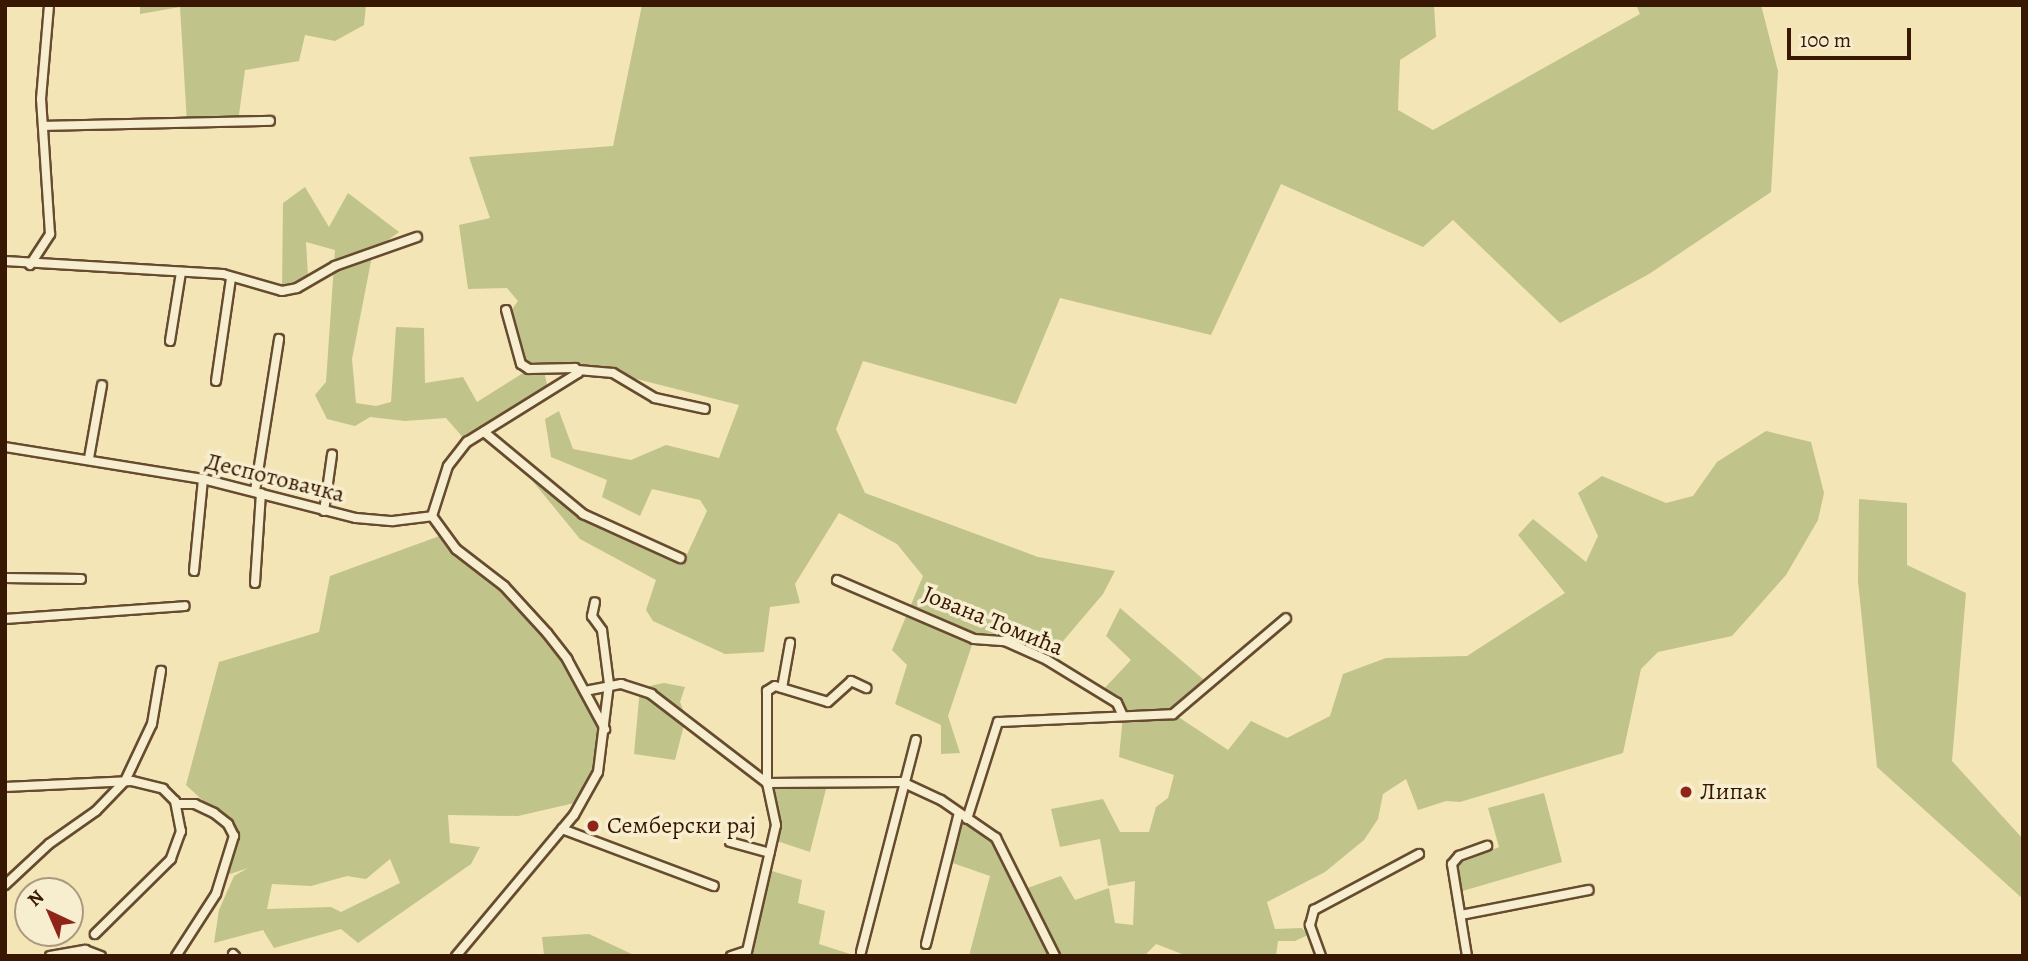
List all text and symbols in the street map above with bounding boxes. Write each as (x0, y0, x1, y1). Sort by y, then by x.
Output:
scale bar (1790, 14, 1914, 58)
text: 100 m (1800, 26, 1851, 54)
street label: Деспотовачка (203, 447, 347, 509)
street label: Јована Томића (918, 580, 1068, 662)
place label: Липак (1700, 778, 1767, 806)
marker: Липак (1678, 784, 1694, 800)
place label: Семберски рај (607, 812, 756, 840)
marker: Семберски рај (585, 818, 601, 834)
north arrow (14, 877, 84, 947)
text: N (22, 884, 50, 912)

